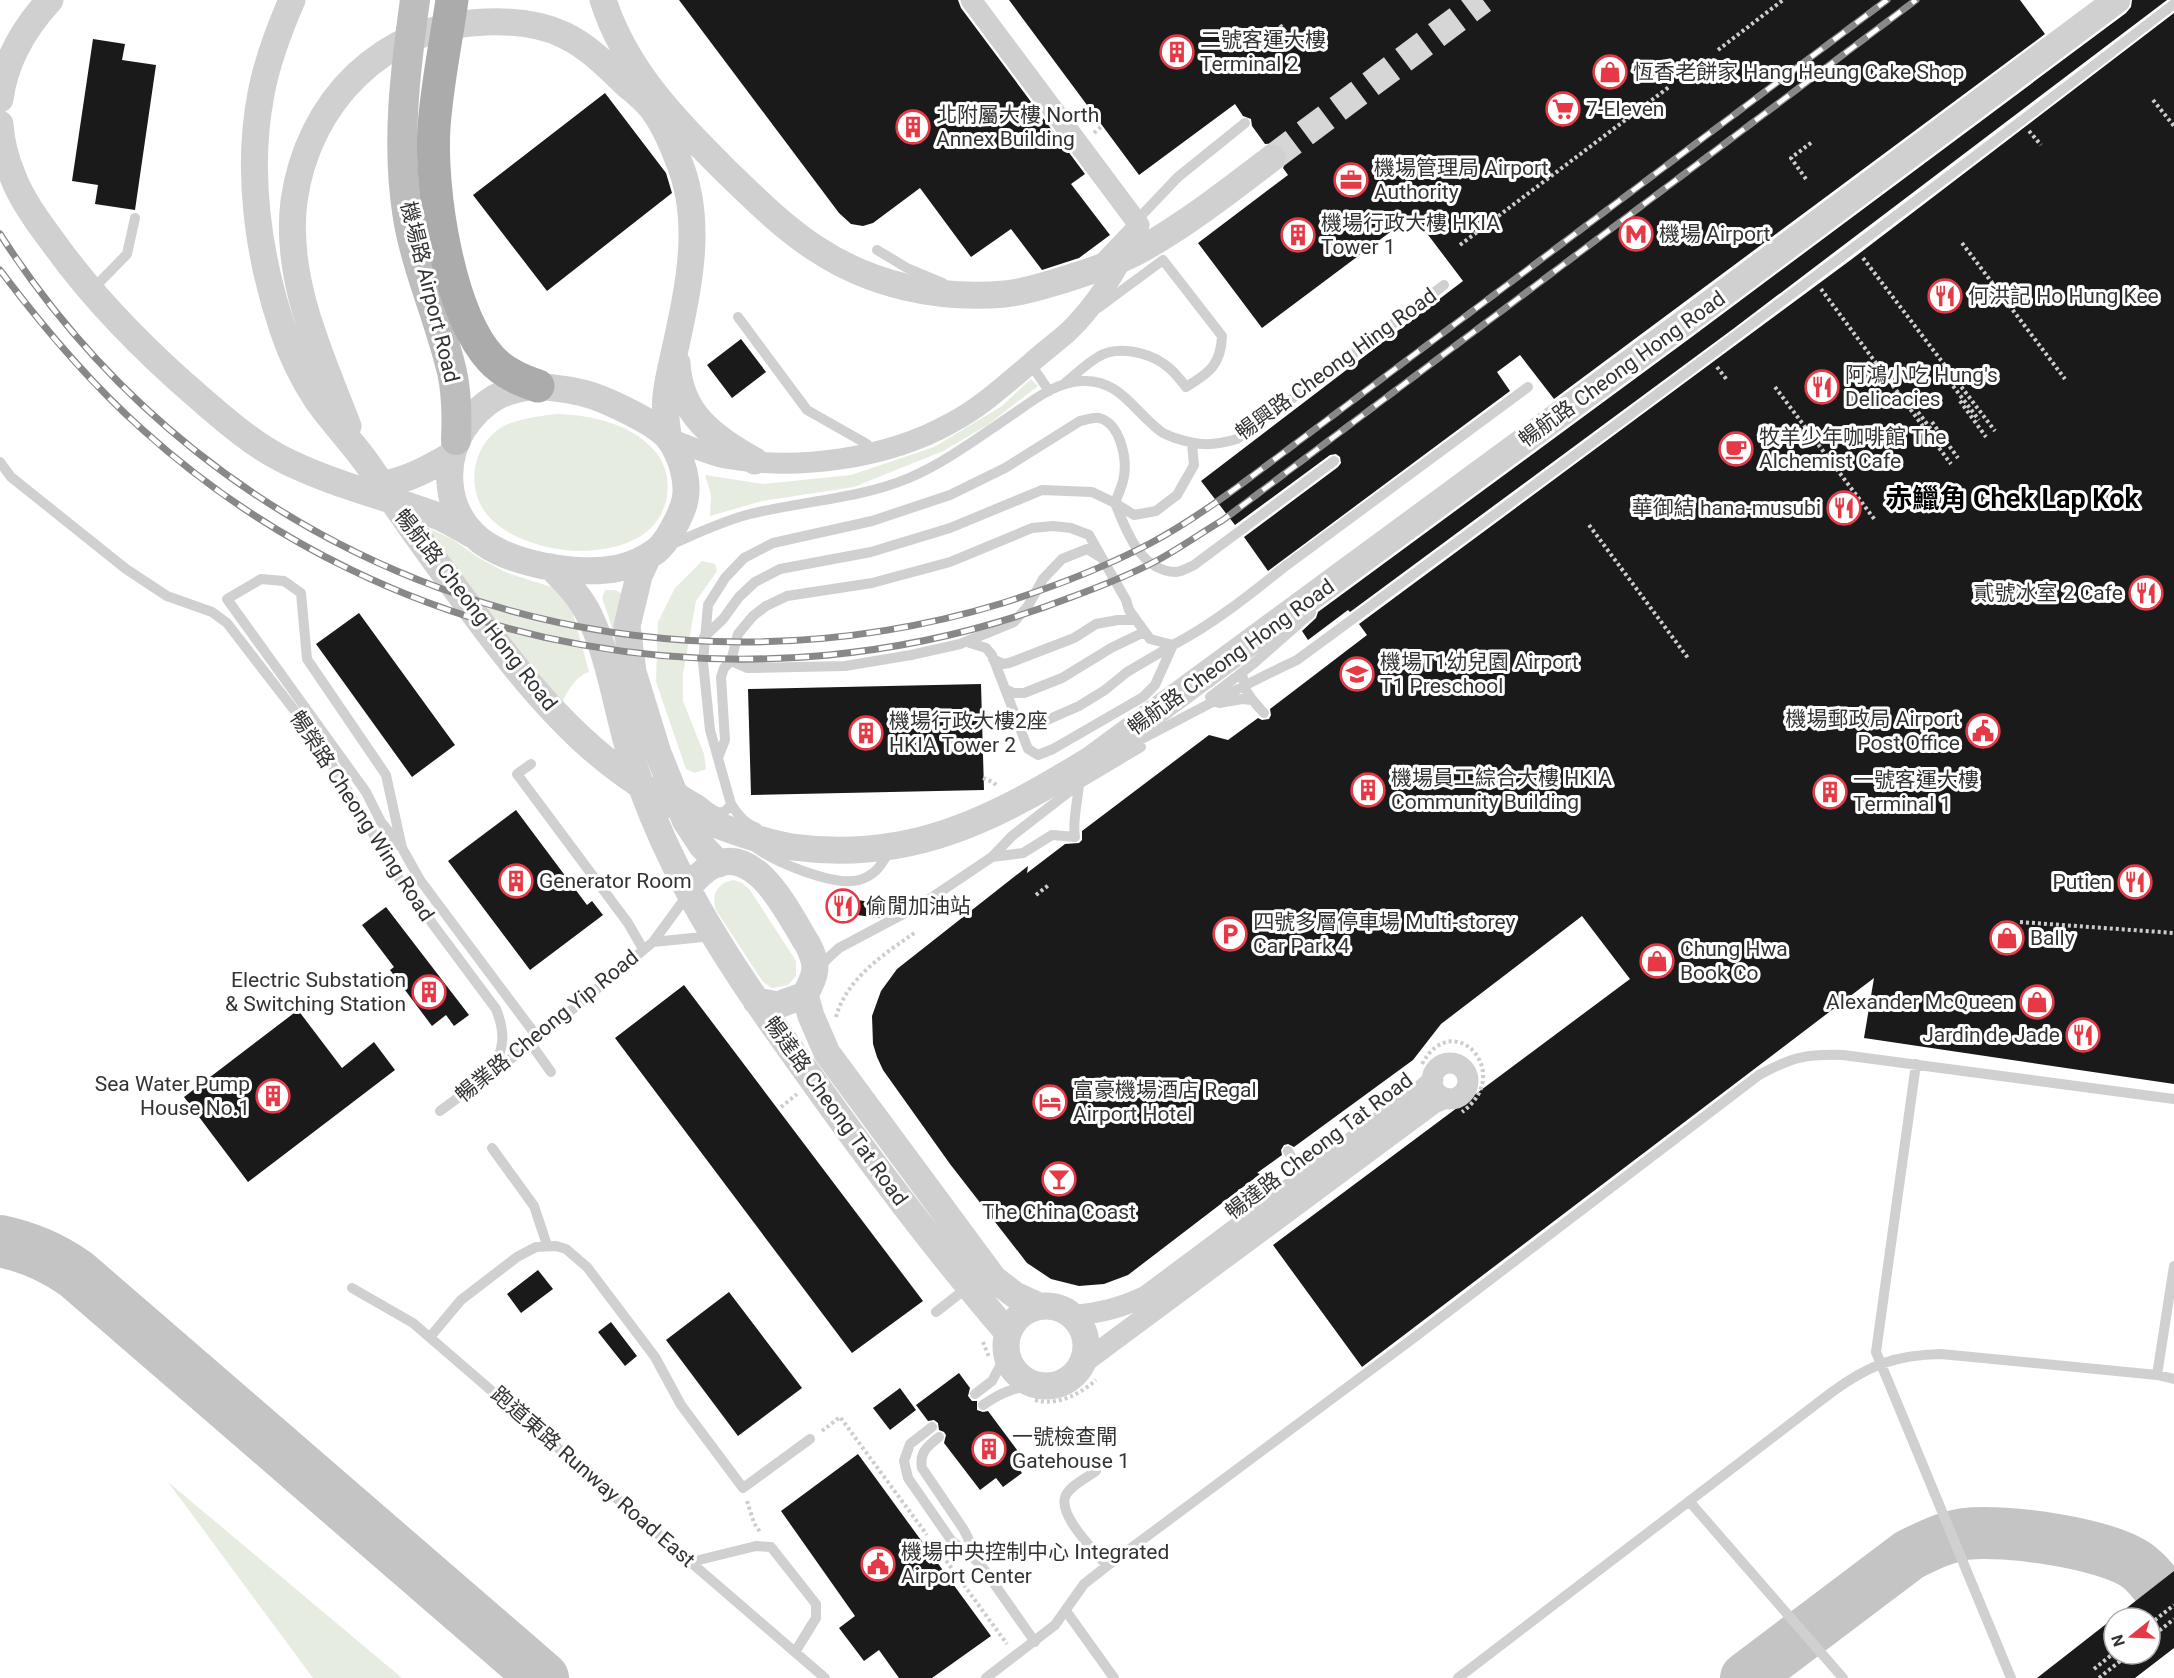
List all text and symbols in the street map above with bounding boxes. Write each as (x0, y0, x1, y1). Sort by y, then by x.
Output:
place label: 二號客運大樓 Terminal 2 (1200, 28, 1326, 76)
building icon: 二號客運大樓 Terminal 2 (1159, 34, 1195, 70)
shop icon: 恆香老餅家 Hang Heung Cake Shop (1592, 54, 1628, 90)
place label: 恆香老餅家 Hang Heung Cake Shop (1633, 60, 1964, 84)
supermarket icon: 7-Eleven (1545, 91, 1581, 127)
place label: 7-Eleven (1586, 97, 1664, 121)
place label: 北附屬大樓 North Annex Building (936, 103, 1099, 151)
building icon: 北附屬大樓 North Annex Building (895, 109, 931, 145)
place label: 機場管理局 Airport Authority (1374, 156, 1549, 204)
office icon: 機場管理局 Airport Authority (1333, 162, 1369, 198)
street label: 機場路 Airport Road (396, 199, 464, 385)
place label: 機場行政大樓 HKIA Tower 1 (1321, 211, 1500, 259)
metro station icon: 機場 Airport (1618, 216, 1654, 252)
building icon: 機場行政大樓 HKIA Tower 1 (1280, 217, 1316, 253)
place label: 機場 Airport (1659, 222, 1771, 246)
restaurant icon: 何洪記 Ho Hung Kee (1927, 278, 1963, 314)
street label: 暢興路 Cheong Hing Road (1231, 283, 1441, 445)
place label: 何洪記 Ho Hung Kee (1968, 284, 2159, 308)
street label: 暢航路 Cheong Hong Road (1514, 286, 1730, 452)
place label: 阿鴻小吃 Hung's Delicacies (1845, 363, 1998, 411)
restaurant icon: 阿鴻小吃 Hung's Delicacies (1804, 369, 1840, 405)
place label: 牧羊少年咖啡館 The Alchemist Cafe (1759, 425, 1946, 473)
cafe icon: 牧羊少年咖啡館 The Alchemist Cafe (1718, 431, 1754, 467)
district label: 赤鱲角 Chek Lap Kok (1885, 483, 2139, 515)
restaurant icon: 華御結 hana-musubi (1826, 490, 1862, 526)
place label: 華御結 hana-musubi (1632, 496, 1821, 520)
street label: 暢航路 Cheong Hong Road (390, 505, 562, 715)
street label: 暢航路 Cheong Hong Road (1123, 574, 1339, 740)
restaurant icon: 貳號冰室 2 Cafe (2128, 575, 2164, 611)
place label: 貳號冰室 2 Cafe (1973, 581, 2123, 605)
place label: 機場T1幼兒園 Airport T1 Preschool (1380, 650, 1579, 698)
school or university icon: 機場T1幼兒園 Airport T1 Preschool (1339, 656, 1375, 692)
street label: 暢榮路 Cheong Wing Road (285, 706, 439, 926)
place label: 機場郵政局 Airport Post Office (1786, 707, 1960, 755)
place label: 機場行政大樓2座 HKIA Tower 2 (889, 709, 1048, 757)
public building icon: 機場郵政局 Airport Post Office (1965, 713, 2001, 749)
building icon: 機場行政大樓2座 HKIA Tower 2 (848, 715, 884, 751)
place label: 機場員工綜合大樓 HKIA Community Building (1391, 766, 1612, 814)
place label: 一號客運大樓 Terminal 1 (1853, 768, 1979, 816)
building icon: 機場員工綜合大樓 HKIA Community Building (1350, 772, 1386, 808)
building icon: 一號客運大樓 Terminal 1 (1812, 774, 1848, 810)
building icon: Generator Room (498, 863, 534, 899)
restaurant icon: Putien (2117, 864, 2153, 900)
place label: Generator Room (539, 869, 692, 893)
place label: Putien (2052, 870, 2112, 894)
restaurant icon: 偷閒加油站 (825, 888, 861, 924)
place label: 偷閒加油站 (866, 894, 971, 918)
place label: 四號多層停車場 Multi-storey Car Park 4 (1253, 910, 1515, 958)
parking icon: 四號多層停車場 Multi-storey Car Park 4 (1212, 916, 1248, 952)
shop icon: Bally (1989, 920, 2025, 956)
place label: Bally (2030, 926, 2075, 950)
place label: Chung Hwa Book Co (1680, 937, 1788, 985)
shop icon: Chung Hwa Book Co (1639, 943, 1675, 979)
street label: 暢業路 Cheong Yip Road (451, 945, 643, 1107)
place label: Electric Substation & Switching Station (225, 968, 406, 1016)
building icon: Electric Substation & Switching Station (411, 974, 447, 1010)
shop icon: Alexander McQueen (2019, 984, 2055, 1020)
place label: Alexander McQueen (1826, 990, 2014, 1014)
street label: 暢達路 Cheong Tat Road (759, 1012, 913, 1210)
restaurant icon: Jardin de Jade (2065, 1017, 2101, 1053)
place label: Jardin de Jade (1922, 1023, 2060, 1047)
street label: 暢達路 Cheong Tat Road (1221, 1068, 1417, 1224)
place label: Sea Water Pump House No.1 (95, 1072, 250, 1120)
building icon: Sea Water Pump House No.1 (255, 1078, 291, 1114)
place label: 富豪機場酒店 Regal Airport Hotel (1073, 1078, 1257, 1126)
hotel icon: 富豪機場酒店 Regal Airport Hotel (1032, 1084, 1068, 1120)
bar icon: The China Coast (1041, 1161, 1077, 1197)
place label: The China Coast (982, 1200, 1136, 1224)
street label: 跑道東路 Runway Road East (486, 1382, 700, 1572)
place label: 一號檢查閘 Gatehouse 1 (1012, 1425, 1130, 1473)
building icon: 一號檢查閘 Gatehouse 1 (971, 1431, 1007, 1467)
place label: 機場中央控制中心 Integrated Airport Center (901, 1540, 1169, 1588)
public building icon: 機場中央控制中心 Integrated Airport Center (860, 1546, 896, 1582)
north arrow (2102, 1606, 2162, 1666)
text: N (2107, 1632, 2129, 1649)

